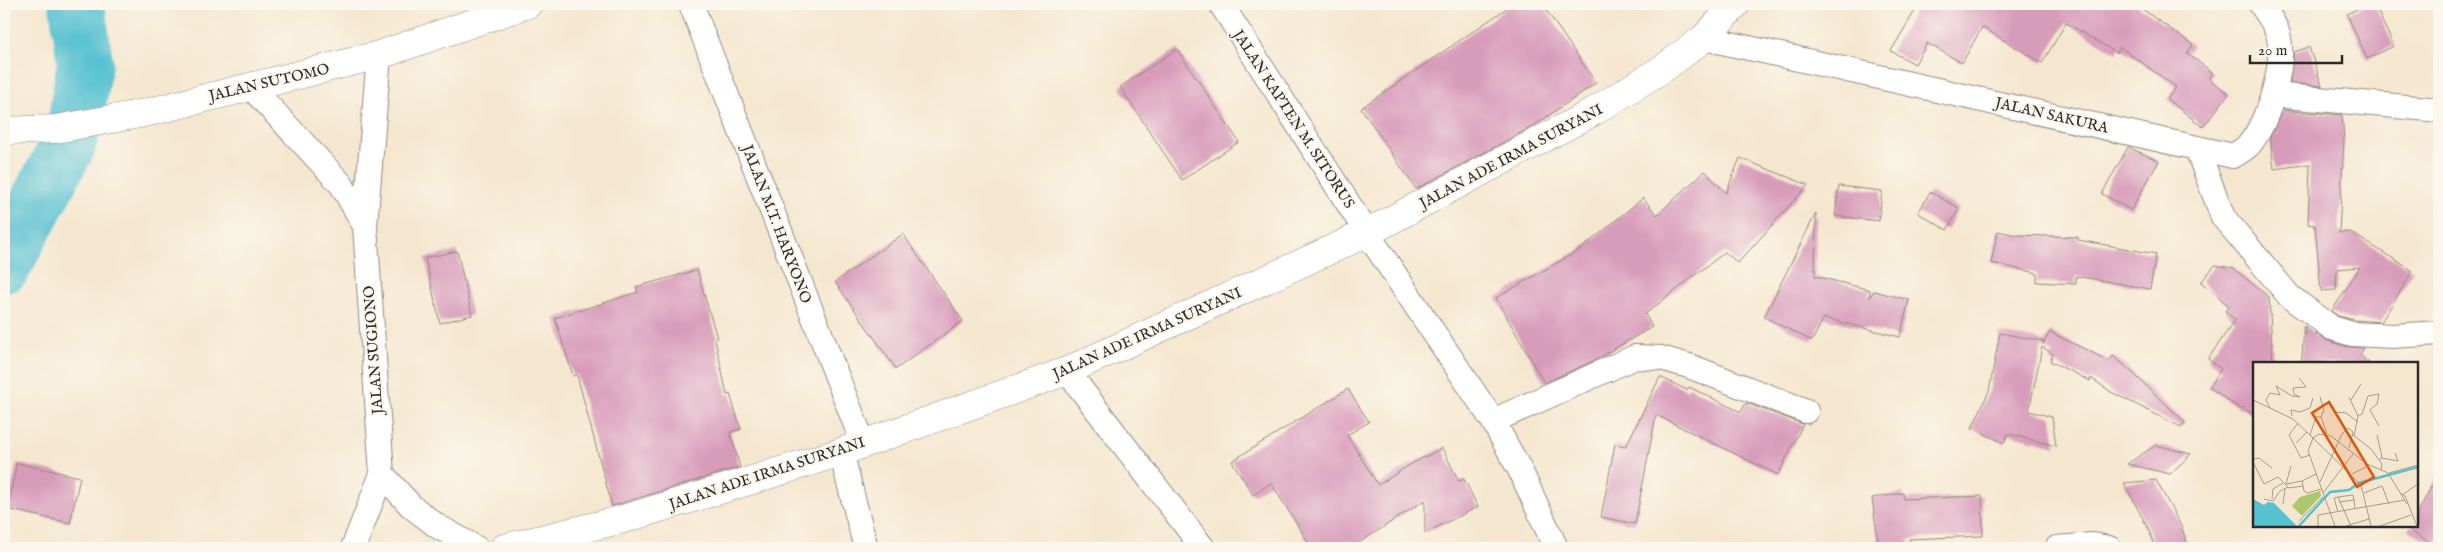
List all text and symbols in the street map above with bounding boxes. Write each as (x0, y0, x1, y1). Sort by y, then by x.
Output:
street label: JALAN KAPTEN M. SITORUS (1227, 25, 1359, 212)
scale bar (2250, 32, 2343, 64)
text: 20 m (2258, 41, 2288, 60)
street label: JALAN SUTOMO (205, 59, 331, 106)
street label: JALAN SAKURA (1991, 93, 2111, 138)
street label: JALAN ADE IRMA SURYANI (1415, 100, 1607, 214)
street label: JALAN M.T. HARYONO (737, 140, 816, 306)
street label: JALAN ADE IRMA SURYANI (1048, 283, 1245, 385)
street label: JALAN SUGIONO (360, 285, 388, 417)
inset map (2253, 362, 2418, 527)
street label: JALAN ADE IRMA SURYANI (665, 433, 868, 515)

